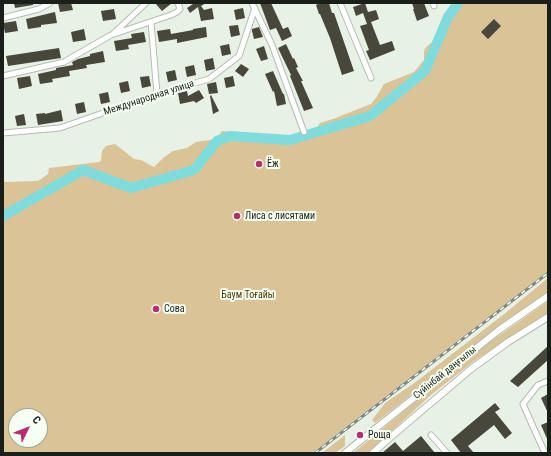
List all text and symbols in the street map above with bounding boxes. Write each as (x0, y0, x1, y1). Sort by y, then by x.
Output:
street label: Международная улица (102, 78, 196, 118)
place label: Ёж (267, 158, 279, 170)
marker: Ёж (254, 159, 264, 169)
place label: Лиса с лисятами (245, 210, 315, 222)
marker: Лиса с лисятами (232, 211, 242, 221)
park label: Баум Тоғайы (221, 289, 275, 301)
place label: Сова (164, 303, 185, 315)
marker: Сова (151, 304, 161, 314)
street label: Сүйінбай даңғылы (411, 344, 479, 402)
north arrow (8, 408, 48, 448)
text: С (30, 413, 43, 427)
place label: Роща (368, 429, 391, 441)
marker: Роща (355, 430, 365, 440)

